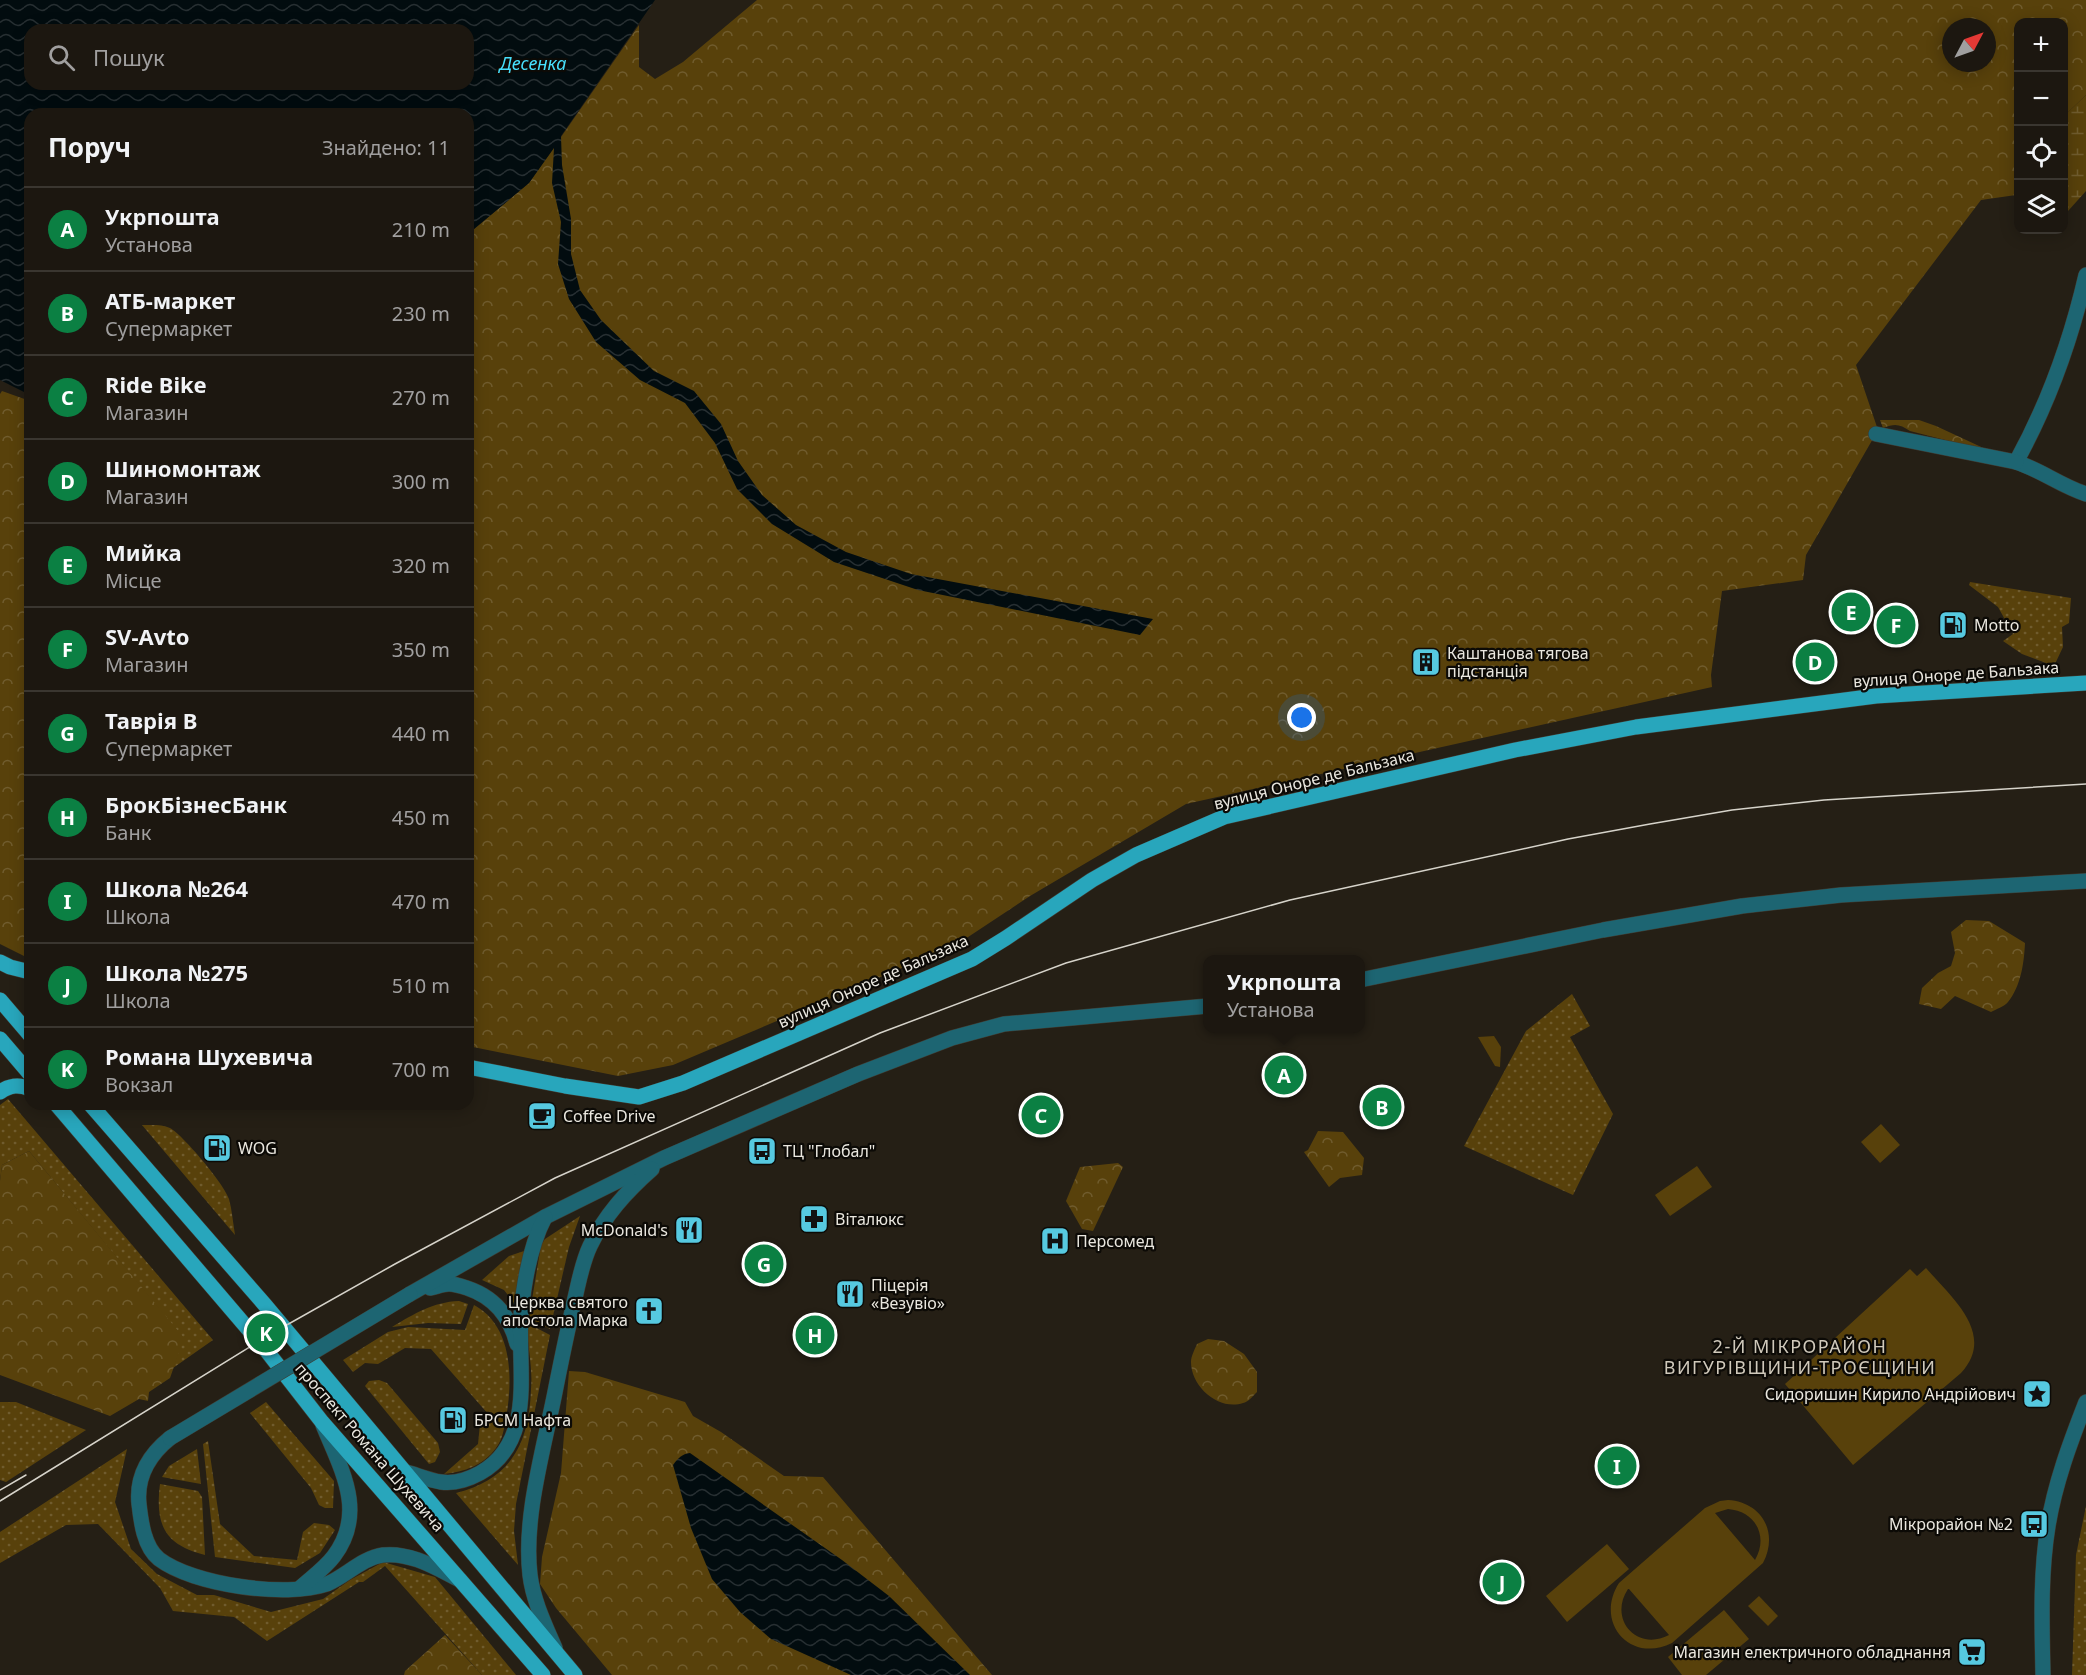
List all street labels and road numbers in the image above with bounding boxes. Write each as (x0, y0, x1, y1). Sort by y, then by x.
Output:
street label: вулиця Оноре де Бальзака (1852, 656, 2060, 692)
street label: вулиця Оноре де Бальзака (1211, 743, 1417, 815)
street label: вулиця Оноре де Бальзака (774, 929, 972, 1033)
street label: проспект Романа Шухевича (290, 1358, 450, 1536)

